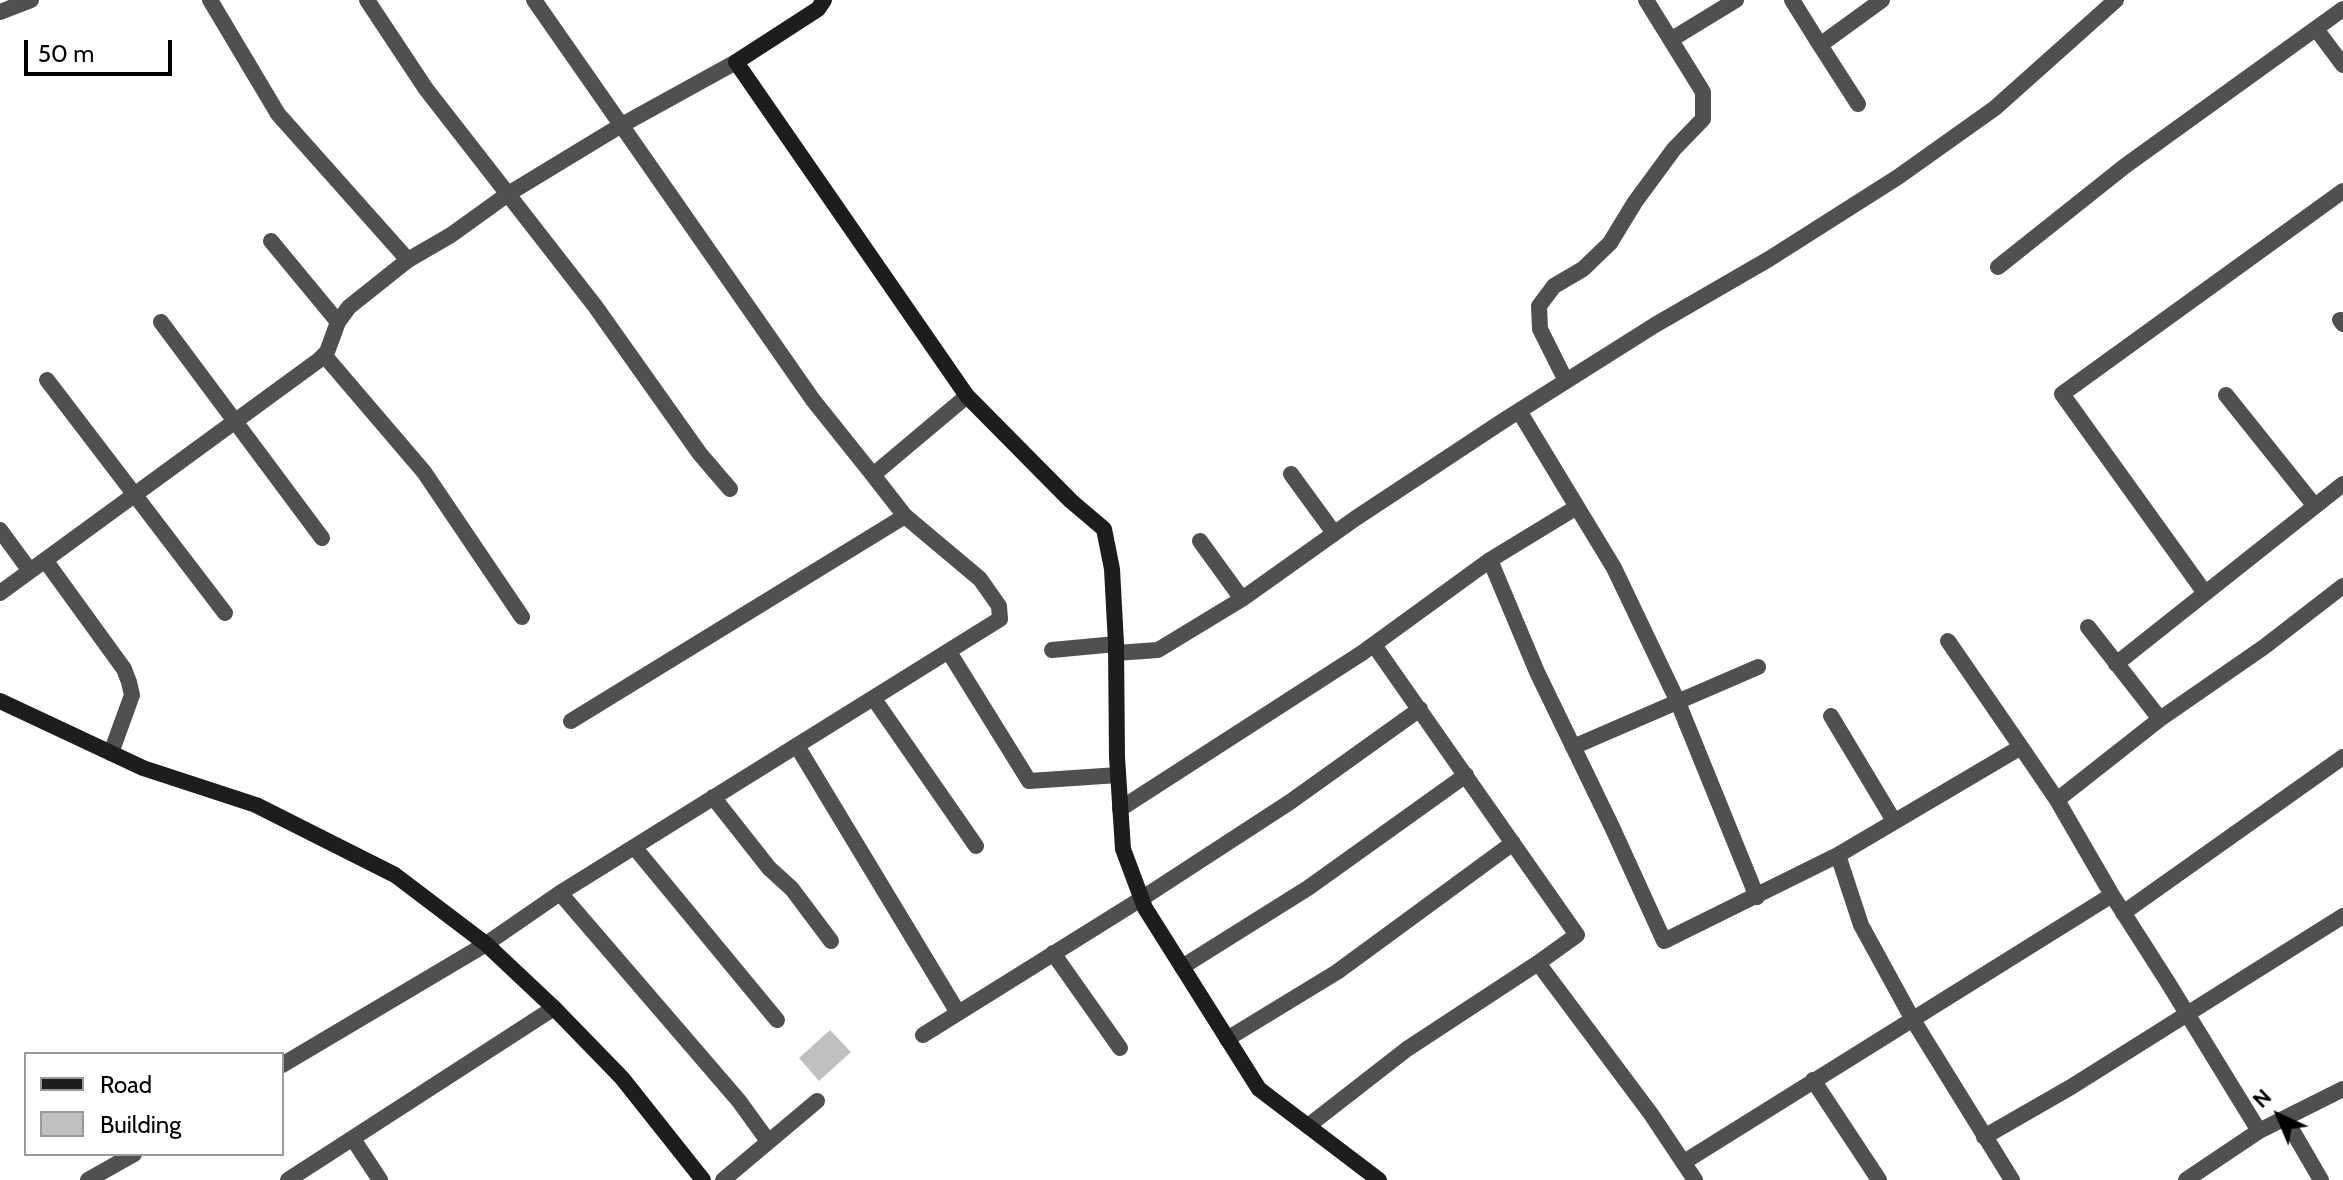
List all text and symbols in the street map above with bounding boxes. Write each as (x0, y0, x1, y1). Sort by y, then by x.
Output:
scale bar (28, 24, 176, 74)
text: 50 m (38, 39, 94, 68)
legend (24, 1052, 284, 1156)
text: Road (100, 1070, 152, 1099)
north arrow (2239, 1076, 2319, 1156)
text: N (2247, 1083, 2277, 1113)
text: Building (100, 1110, 181, 1139)

